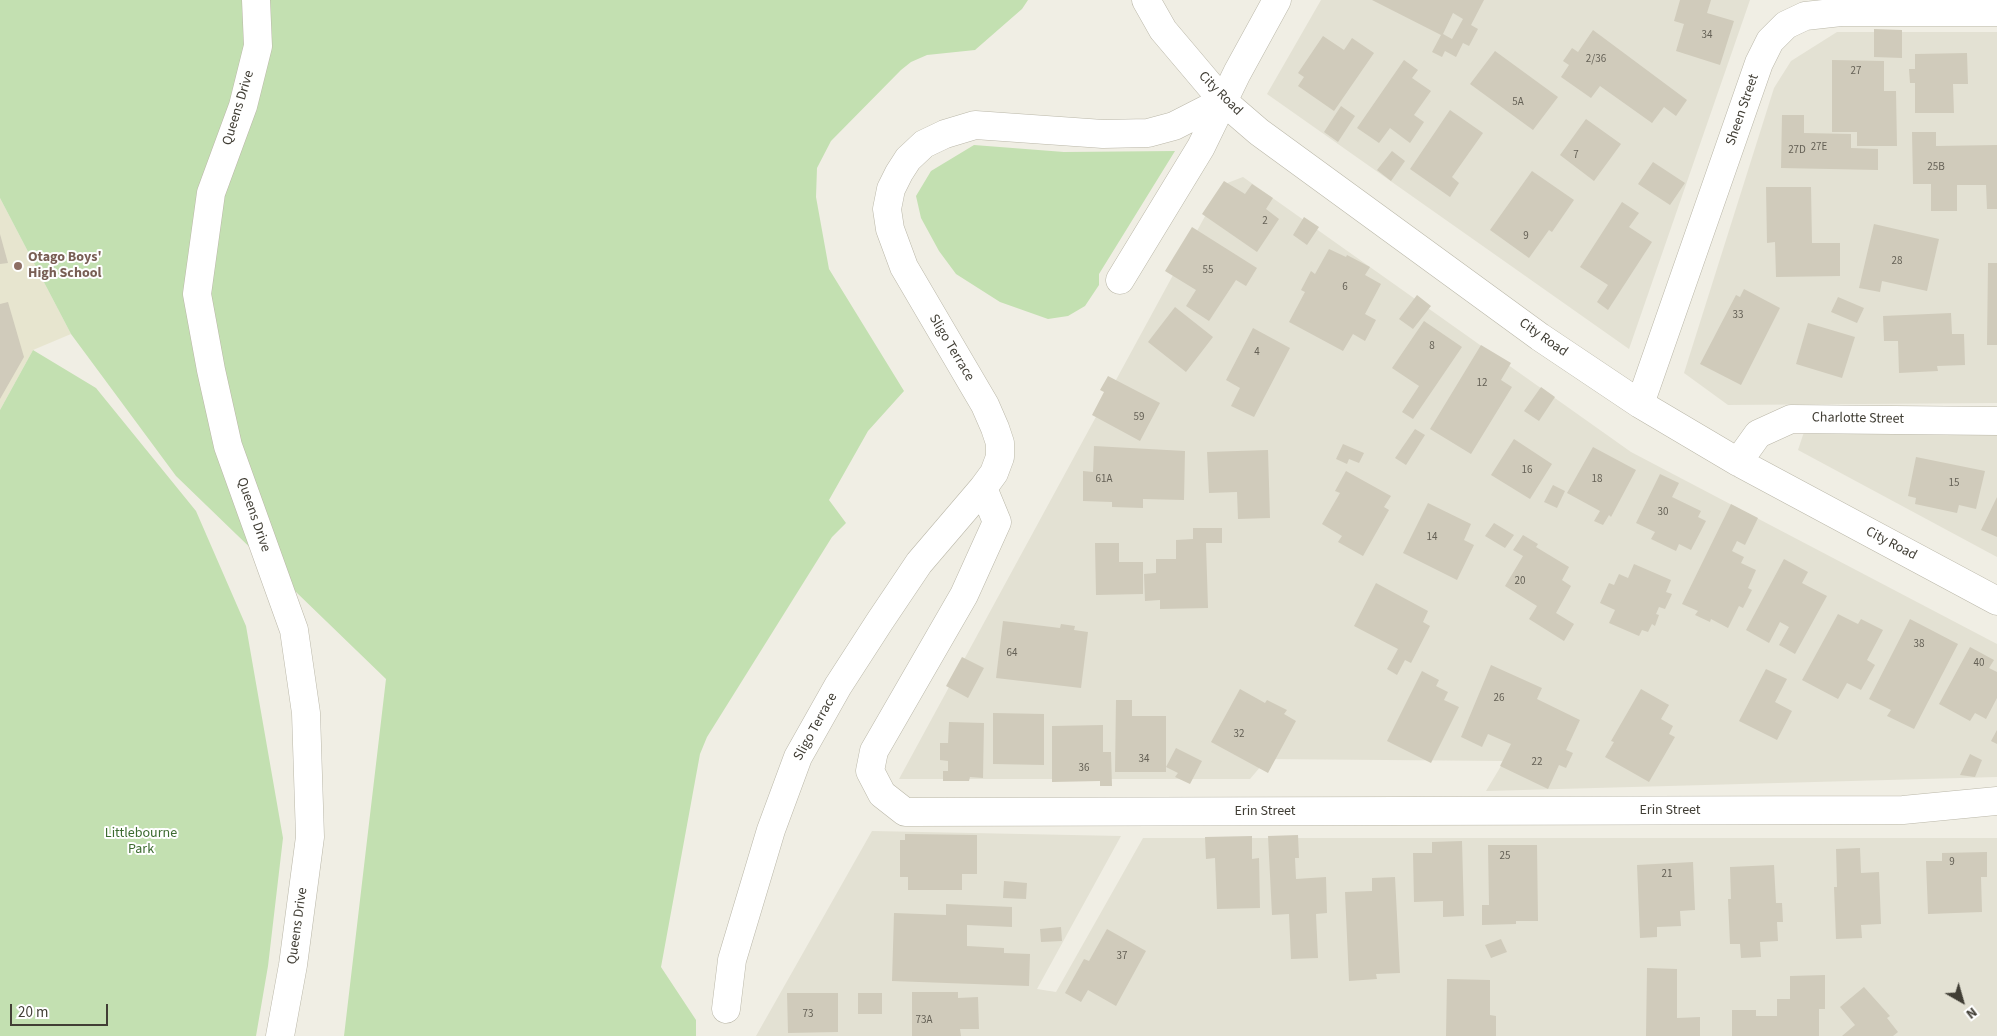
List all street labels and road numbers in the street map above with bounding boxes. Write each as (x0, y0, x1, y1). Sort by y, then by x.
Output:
street label: City Road (1194, 68, 1246, 120)
street label: Queens Drive (220, 69, 258, 147)
street label: Sheen Street (1723, 72, 1763, 148)
street label: Sligo Terrace (925, 312, 977, 384)
street label: City Road (1515, 315, 1571, 361)
street label: Charlotte Street (1812, 410, 1904, 428)
street label: Queens Drive (232, 476, 274, 554)
street label: City Road (1863, 524, 1919, 564)
street label: Sligo Terrace (791, 690, 841, 764)
street label: Erin Street (1639, 803, 1701, 819)
street label: Erin Street (1234, 804, 1296, 820)
street label: Queens Drive (284, 886, 312, 966)

